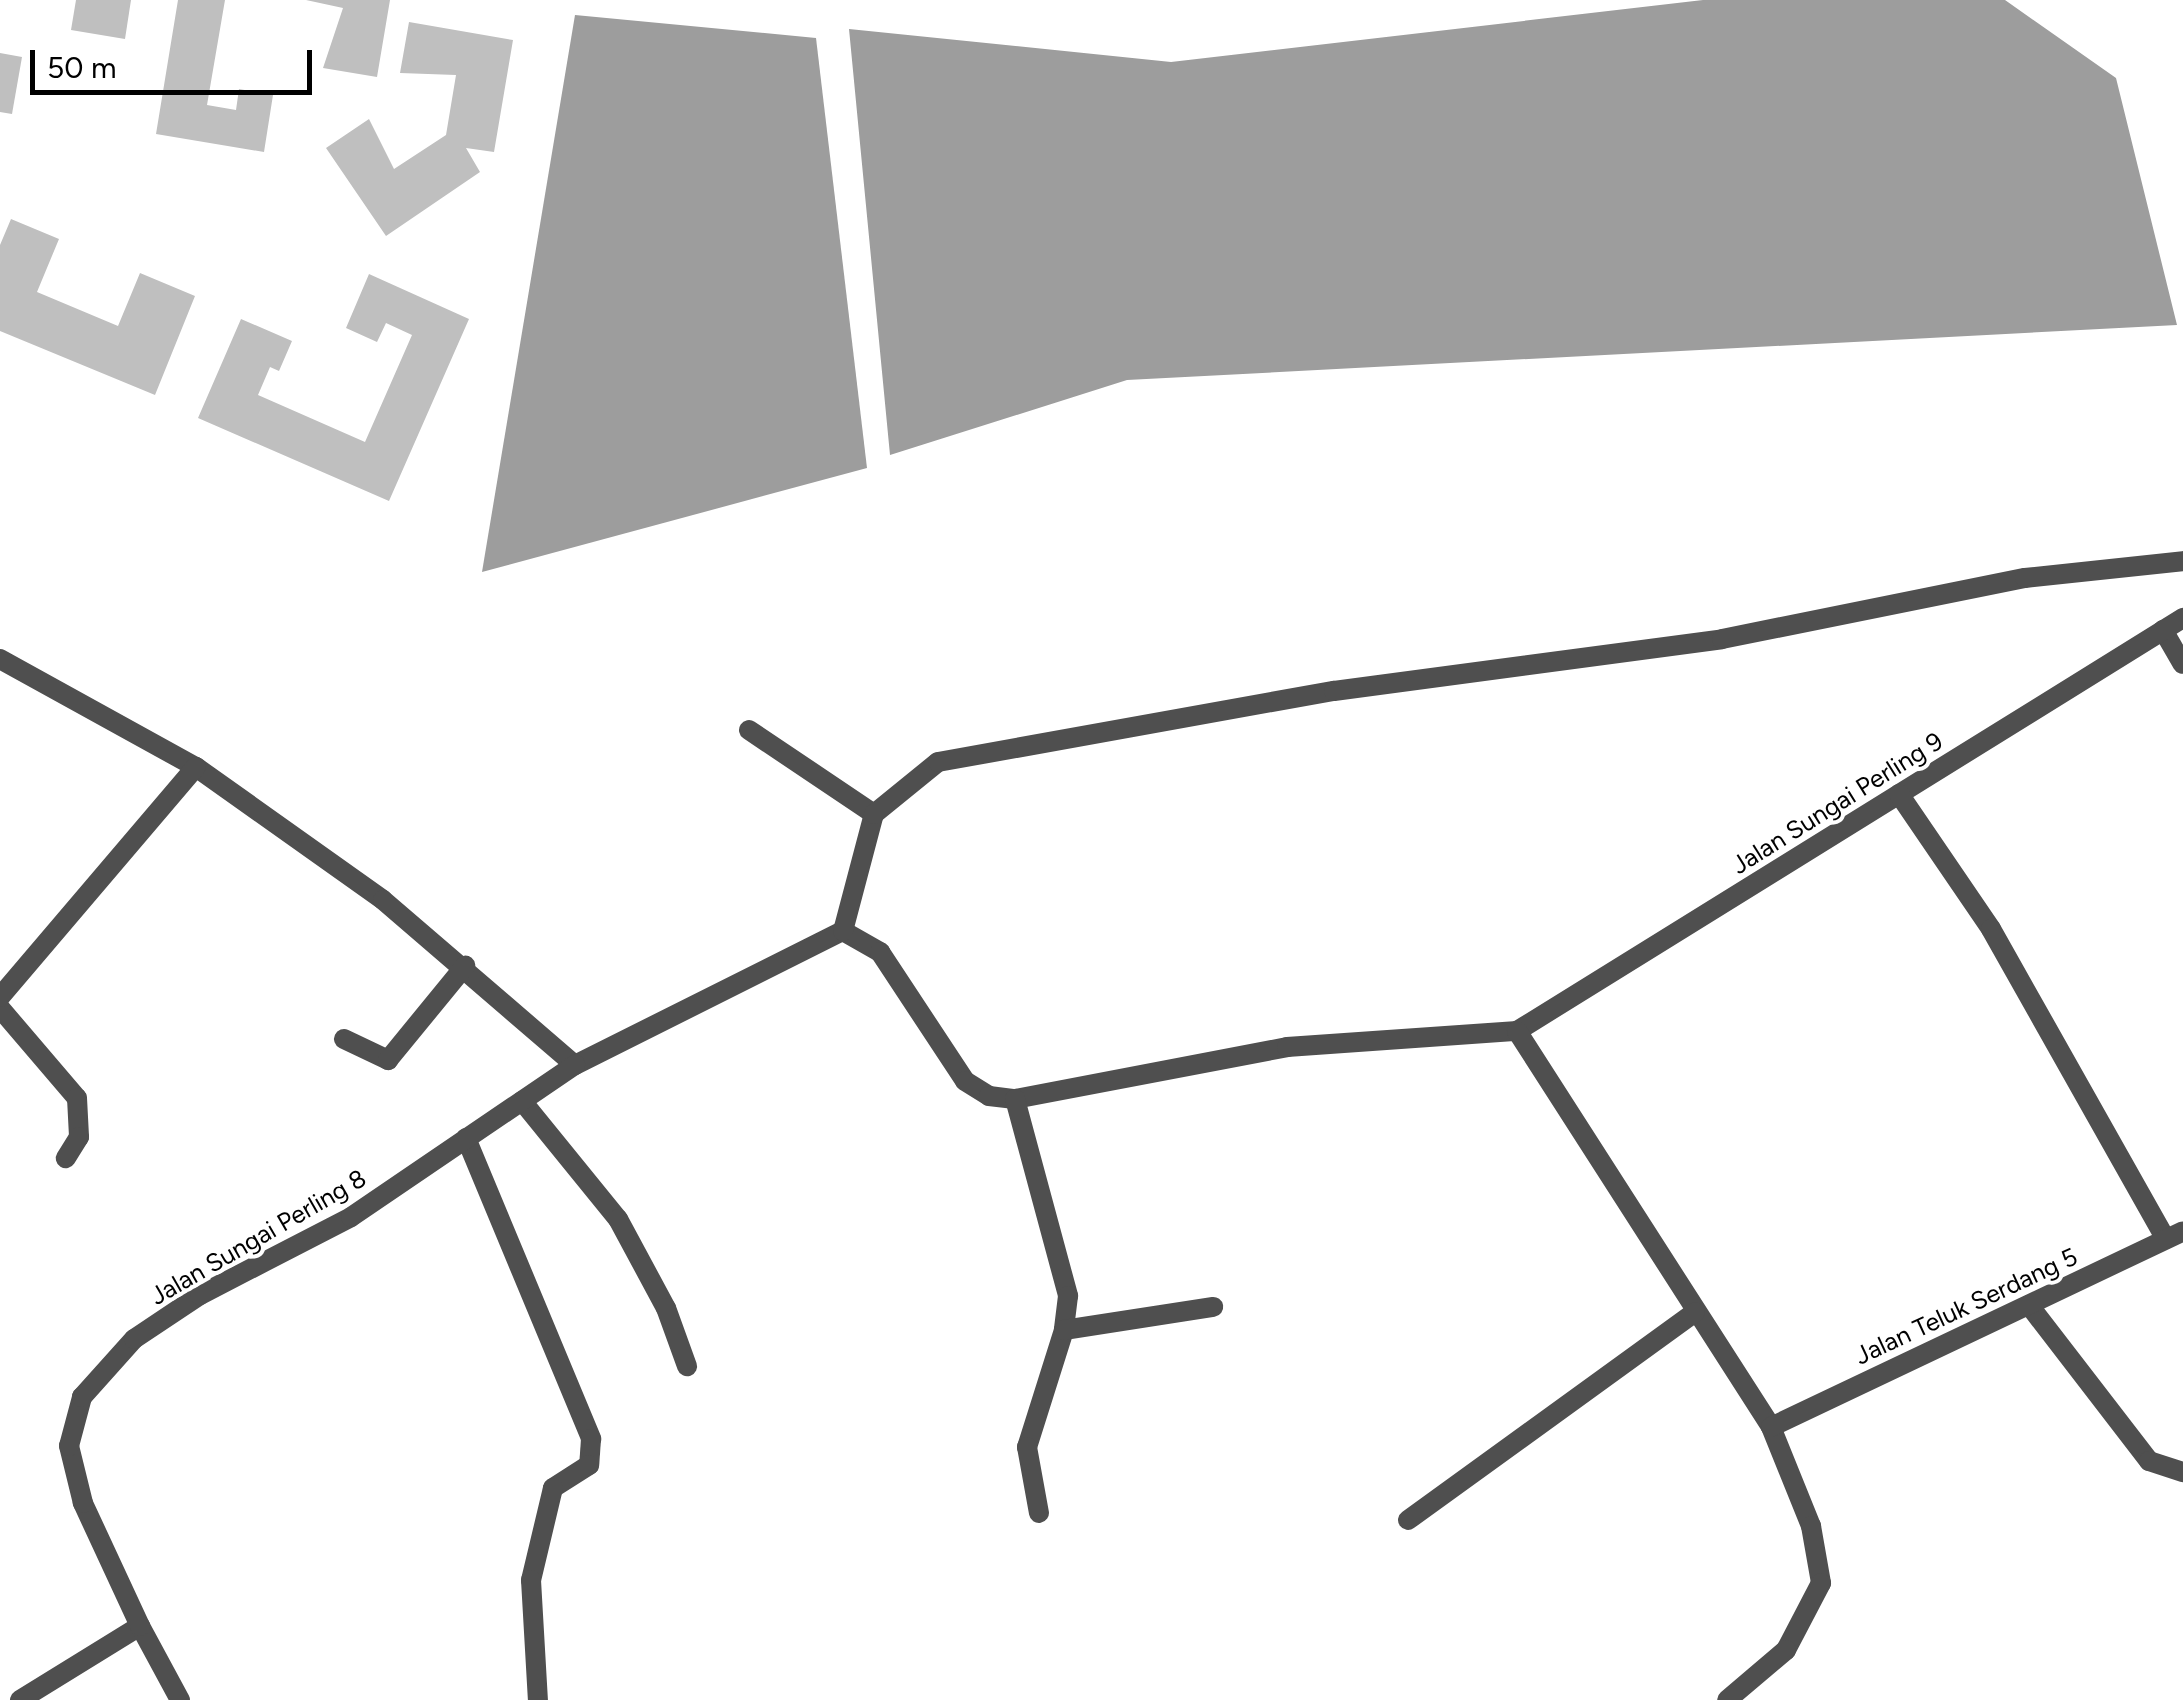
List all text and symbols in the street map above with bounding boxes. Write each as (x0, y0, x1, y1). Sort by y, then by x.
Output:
scale bar (35, 30, 318, 92)
text: 50 m (47, 49, 116, 86)
street label: Jalan Sungai Perling 9 (1726, 726, 1948, 880)
street label: Jalan Sungai Perling 8 (145, 1163, 371, 1311)
street label: Jalan Teluk Serdang 5 (1850, 1241, 2082, 1371)

